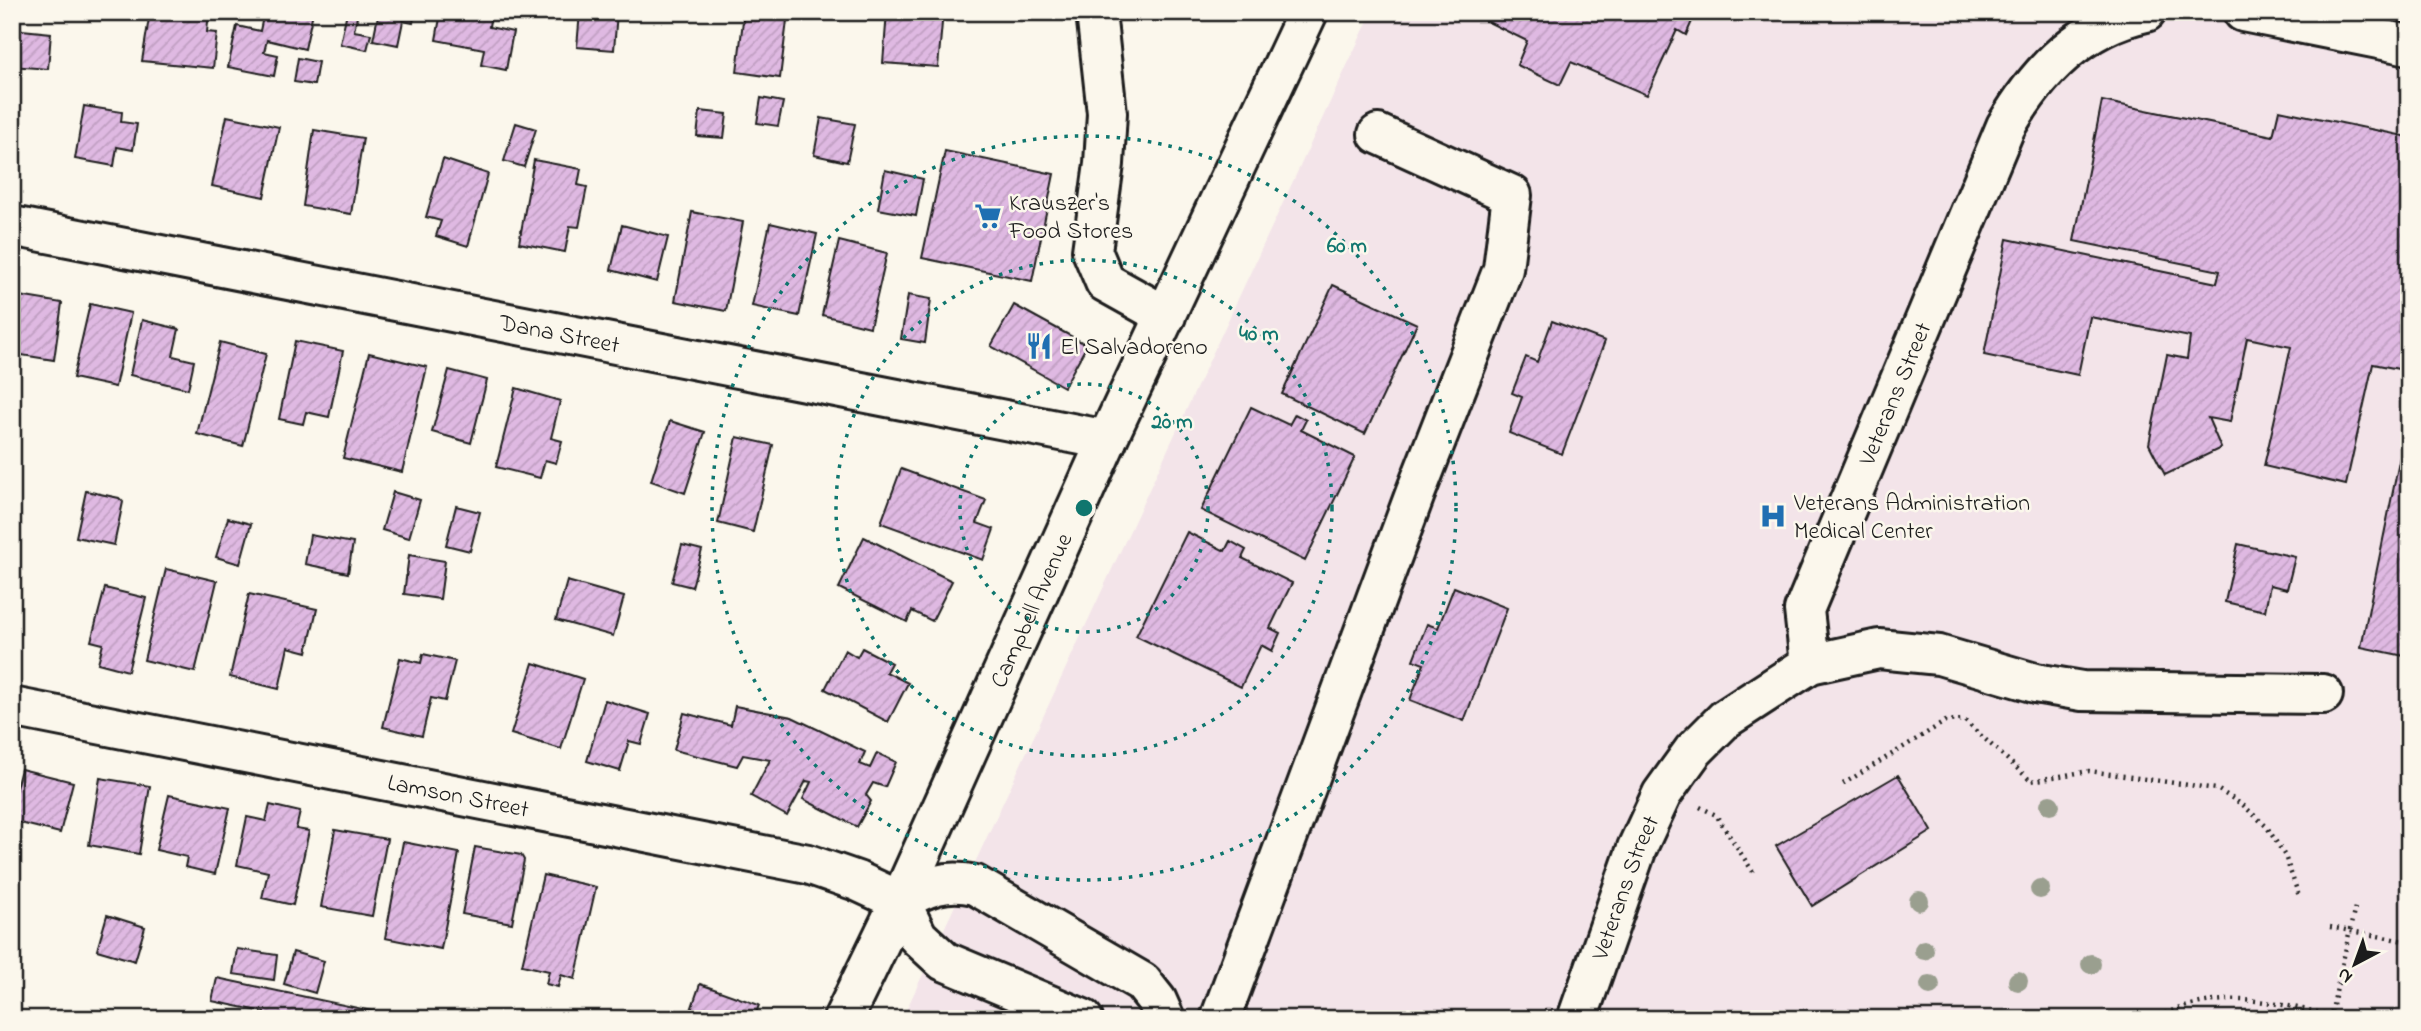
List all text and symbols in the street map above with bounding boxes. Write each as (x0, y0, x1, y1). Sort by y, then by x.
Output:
place label: Krauszer's Food Stores (1008, 187, 1133, 250)
supermarket icon: Krauszer's Food Stores (973, 201, 1003, 231)
text: 60 m (1327, 232, 1367, 262)
street label: Dana Street (495, 306, 622, 364)
street label: Veterans Street (1851, 318, 1942, 472)
text: 40 m (1239, 320, 1279, 350)
restaurant icon: El Salvadoreno (1024, 331, 1054, 361)
place label: El Salvadoreno (1060, 331, 1208, 366)
text: 20 m (1150, 408, 1193, 438)
place label: Veterans Administration Medical Center (1793, 487, 2030, 550)
centre of rings (1072, 496, 1096, 520)
hospital icon: Veterans Administration Medical Center (1758, 501, 1788, 531)
street label: Campbell Avenue (983, 528, 1083, 694)
street label: Lamson Street (384, 766, 532, 829)
street label: Veterans Street (1584, 810, 1670, 966)
north arrow (2320, 930, 2390, 1000)
text: N (2332, 960, 2359, 989)

